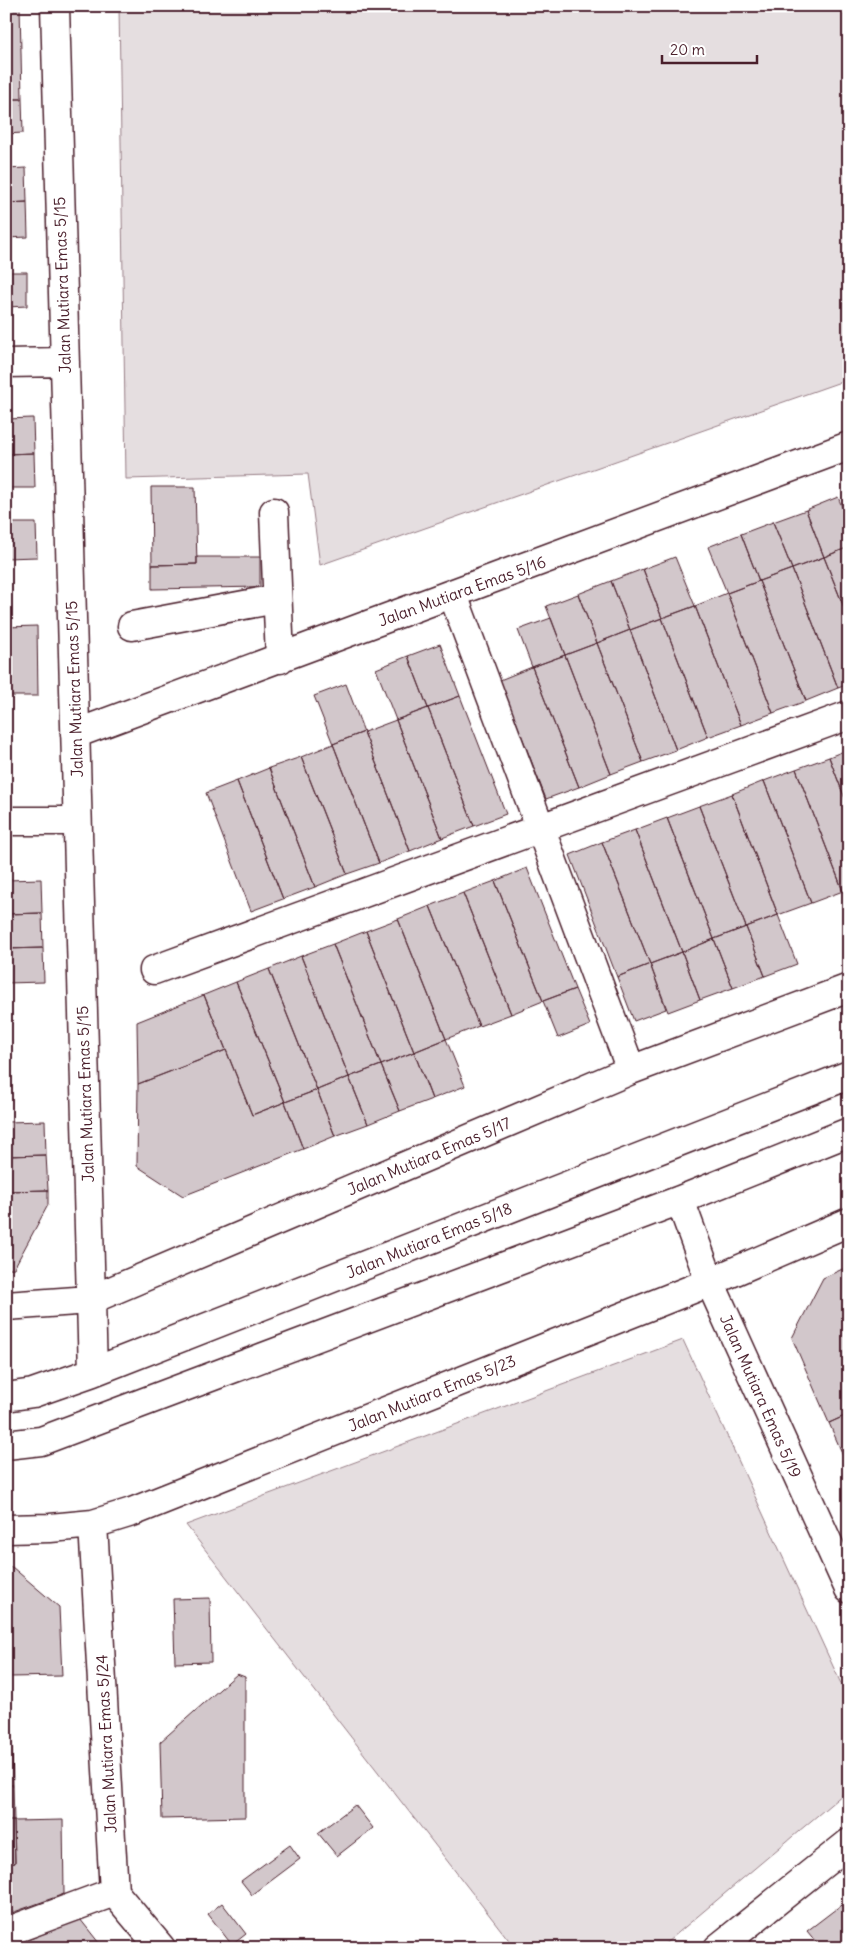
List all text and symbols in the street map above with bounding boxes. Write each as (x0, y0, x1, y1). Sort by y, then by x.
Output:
scale bar (662, 32, 758, 64)
text: 20 m (670, 40, 705, 59)
street label: Jalan Mutiara Emas 5/15 (49, 196, 75, 374)
street label: Jalan Mutiara Emas 5/16 (375, 551, 549, 631)
street label: Jalan Mutiara Emas 5/15 (61, 600, 87, 778)
street label: Jalan Mutiara Emas 5/15 (72, 1005, 98, 1183)
street label: Jalan Mutiara Emas 5/17 (344, 1112, 514, 1199)
street label: Jalan Mutiara Emas 5/18 (343, 1198, 515, 1282)
street label: Jalan Mutiara Emas 5/19 (716, 1311, 806, 1481)
street label: Jalan Mutiara Emas 5/23 (345, 1350, 519, 1436)
street label: Jalan Mutiara Emas 5/24 (91, 1654, 121, 1834)

